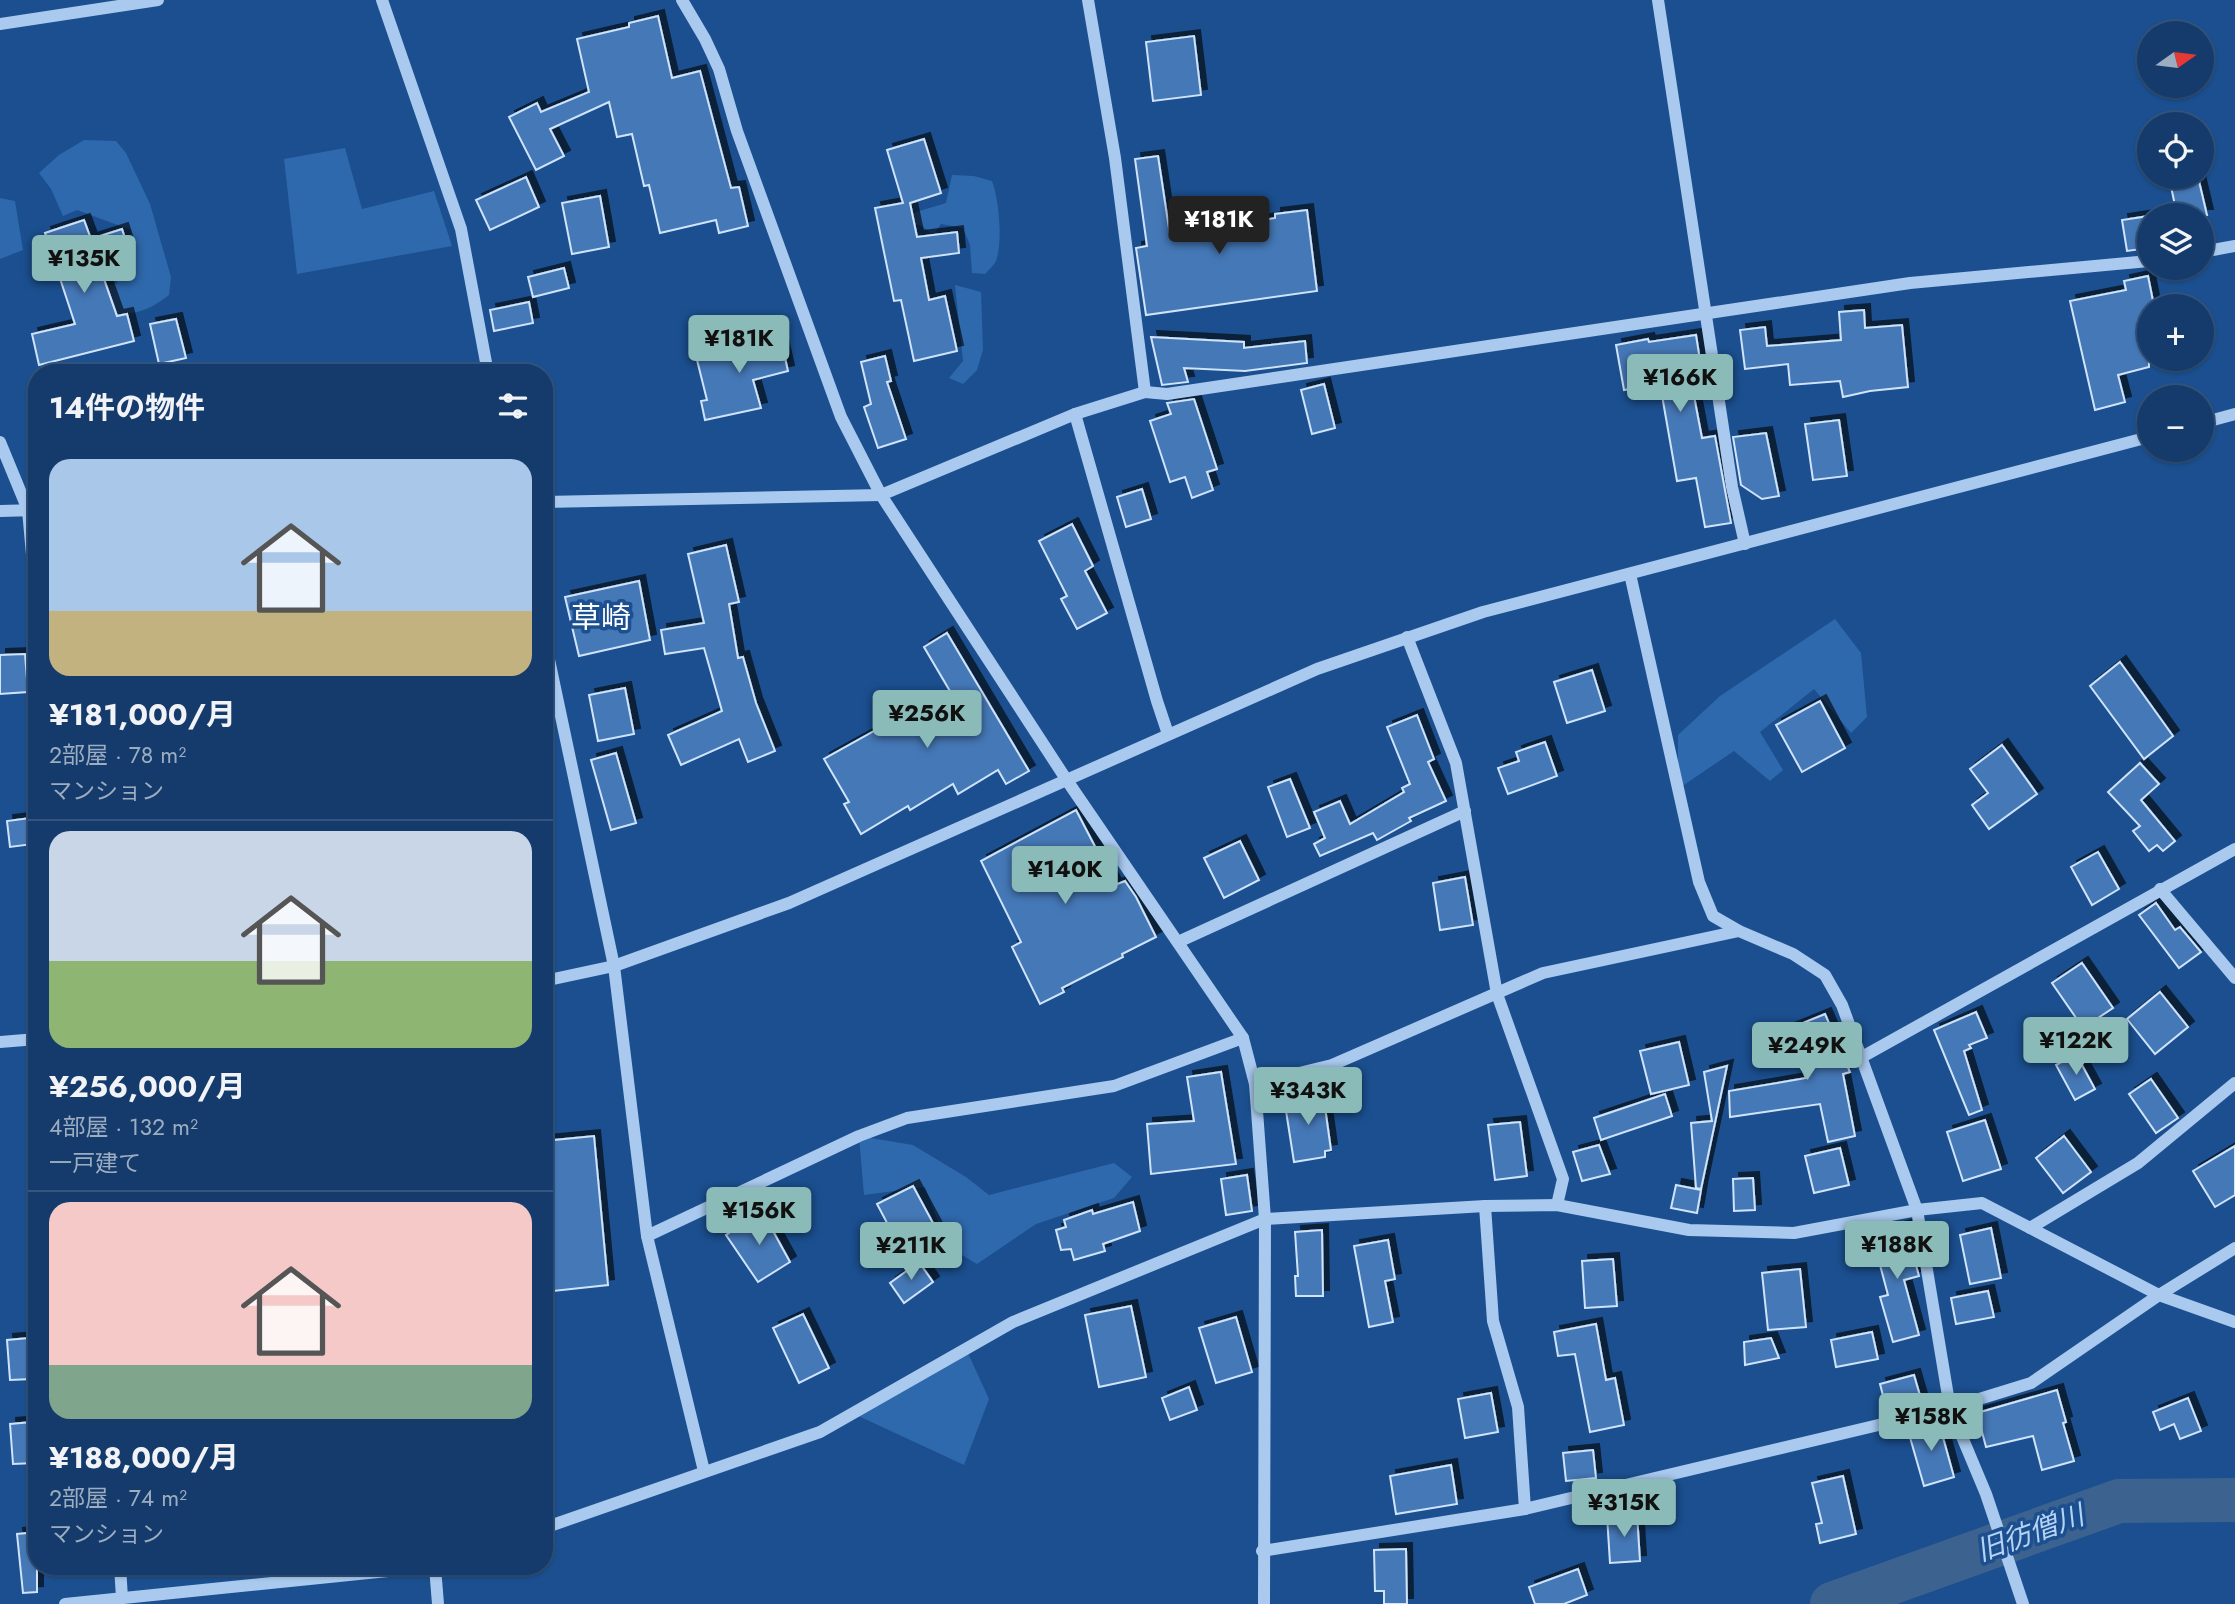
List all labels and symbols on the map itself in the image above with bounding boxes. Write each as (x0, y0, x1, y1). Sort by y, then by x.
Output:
north arrow (2137, 21, 2214, 98)
pin: ¥181K (1170, 196, 1268, 256)
pin: ¥135K (35, 236, 133, 295)
pin: ¥181K (690, 316, 788, 375)
pin: ¥166K (1631, 354, 1729, 414)
district label: 草崎 (571, 596, 631, 639)
pin: ¥256K (878, 690, 976, 750)
pin: ¥140K (1016, 846, 1114, 906)
pin: ¥122K (2027, 1018, 2125, 1077)
pin: ¥249K (1758, 1023, 1856, 1082)
pin: ¥343K (1259, 1068, 1357, 1127)
pin: ¥156K (710, 1188, 808, 1247)
pin: ¥211K (862, 1222, 960, 1282)
pin: ¥188K (1848, 1222, 1946, 1281)
pin: ¥158K (1882, 1394, 1980, 1453)
pin: ¥315K (1575, 1480, 1673, 1539)
water label: 旧彷僧川 (1970, 1494, 2092, 1571)

